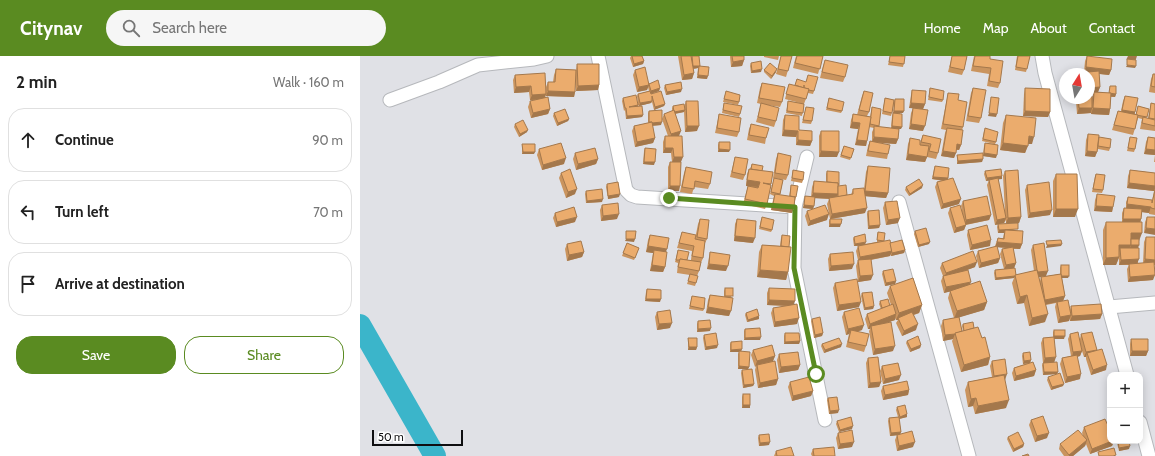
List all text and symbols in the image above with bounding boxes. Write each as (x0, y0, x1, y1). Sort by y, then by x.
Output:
search box (106, 10, 386, 46)
text: Citynav (20, 17, 82, 40)
icon: search (120, 17, 142, 39)
text: Search here (152, 19, 227, 37)
text: Home (924, 19, 961, 37)
text: Map (983, 19, 1008, 37)
text: About (1030, 19, 1067, 37)
text: Contact (1089, 19, 1135, 37)
north arrow (1059, 68, 1095, 104)
text: 2 min (16, 72, 57, 92)
text: Walk · 160 m (273, 74, 344, 90)
icon: ahead (17, 129, 39, 151)
text: Continue (55, 131, 114, 149)
text: 90 m (312, 132, 343, 148)
route end (660, 189, 678, 207)
icon: left (17, 201, 39, 223)
text: Turn left (55, 203, 109, 221)
text: 70 m (313, 204, 343, 220)
icon: arrive (17, 273, 39, 295)
text: Arrive at destination (55, 275, 185, 293)
button: Save (16, 336, 176, 374)
button: Share (184, 336, 344, 374)
route start (807, 365, 825, 383)
map controls (1107, 372, 1143, 444)
button: + (1107, 372, 1143, 408)
button: − (1107, 408, 1143, 444)
scale bar (372, 428, 463, 447)
text: 50 m (378, 430, 404, 444)

